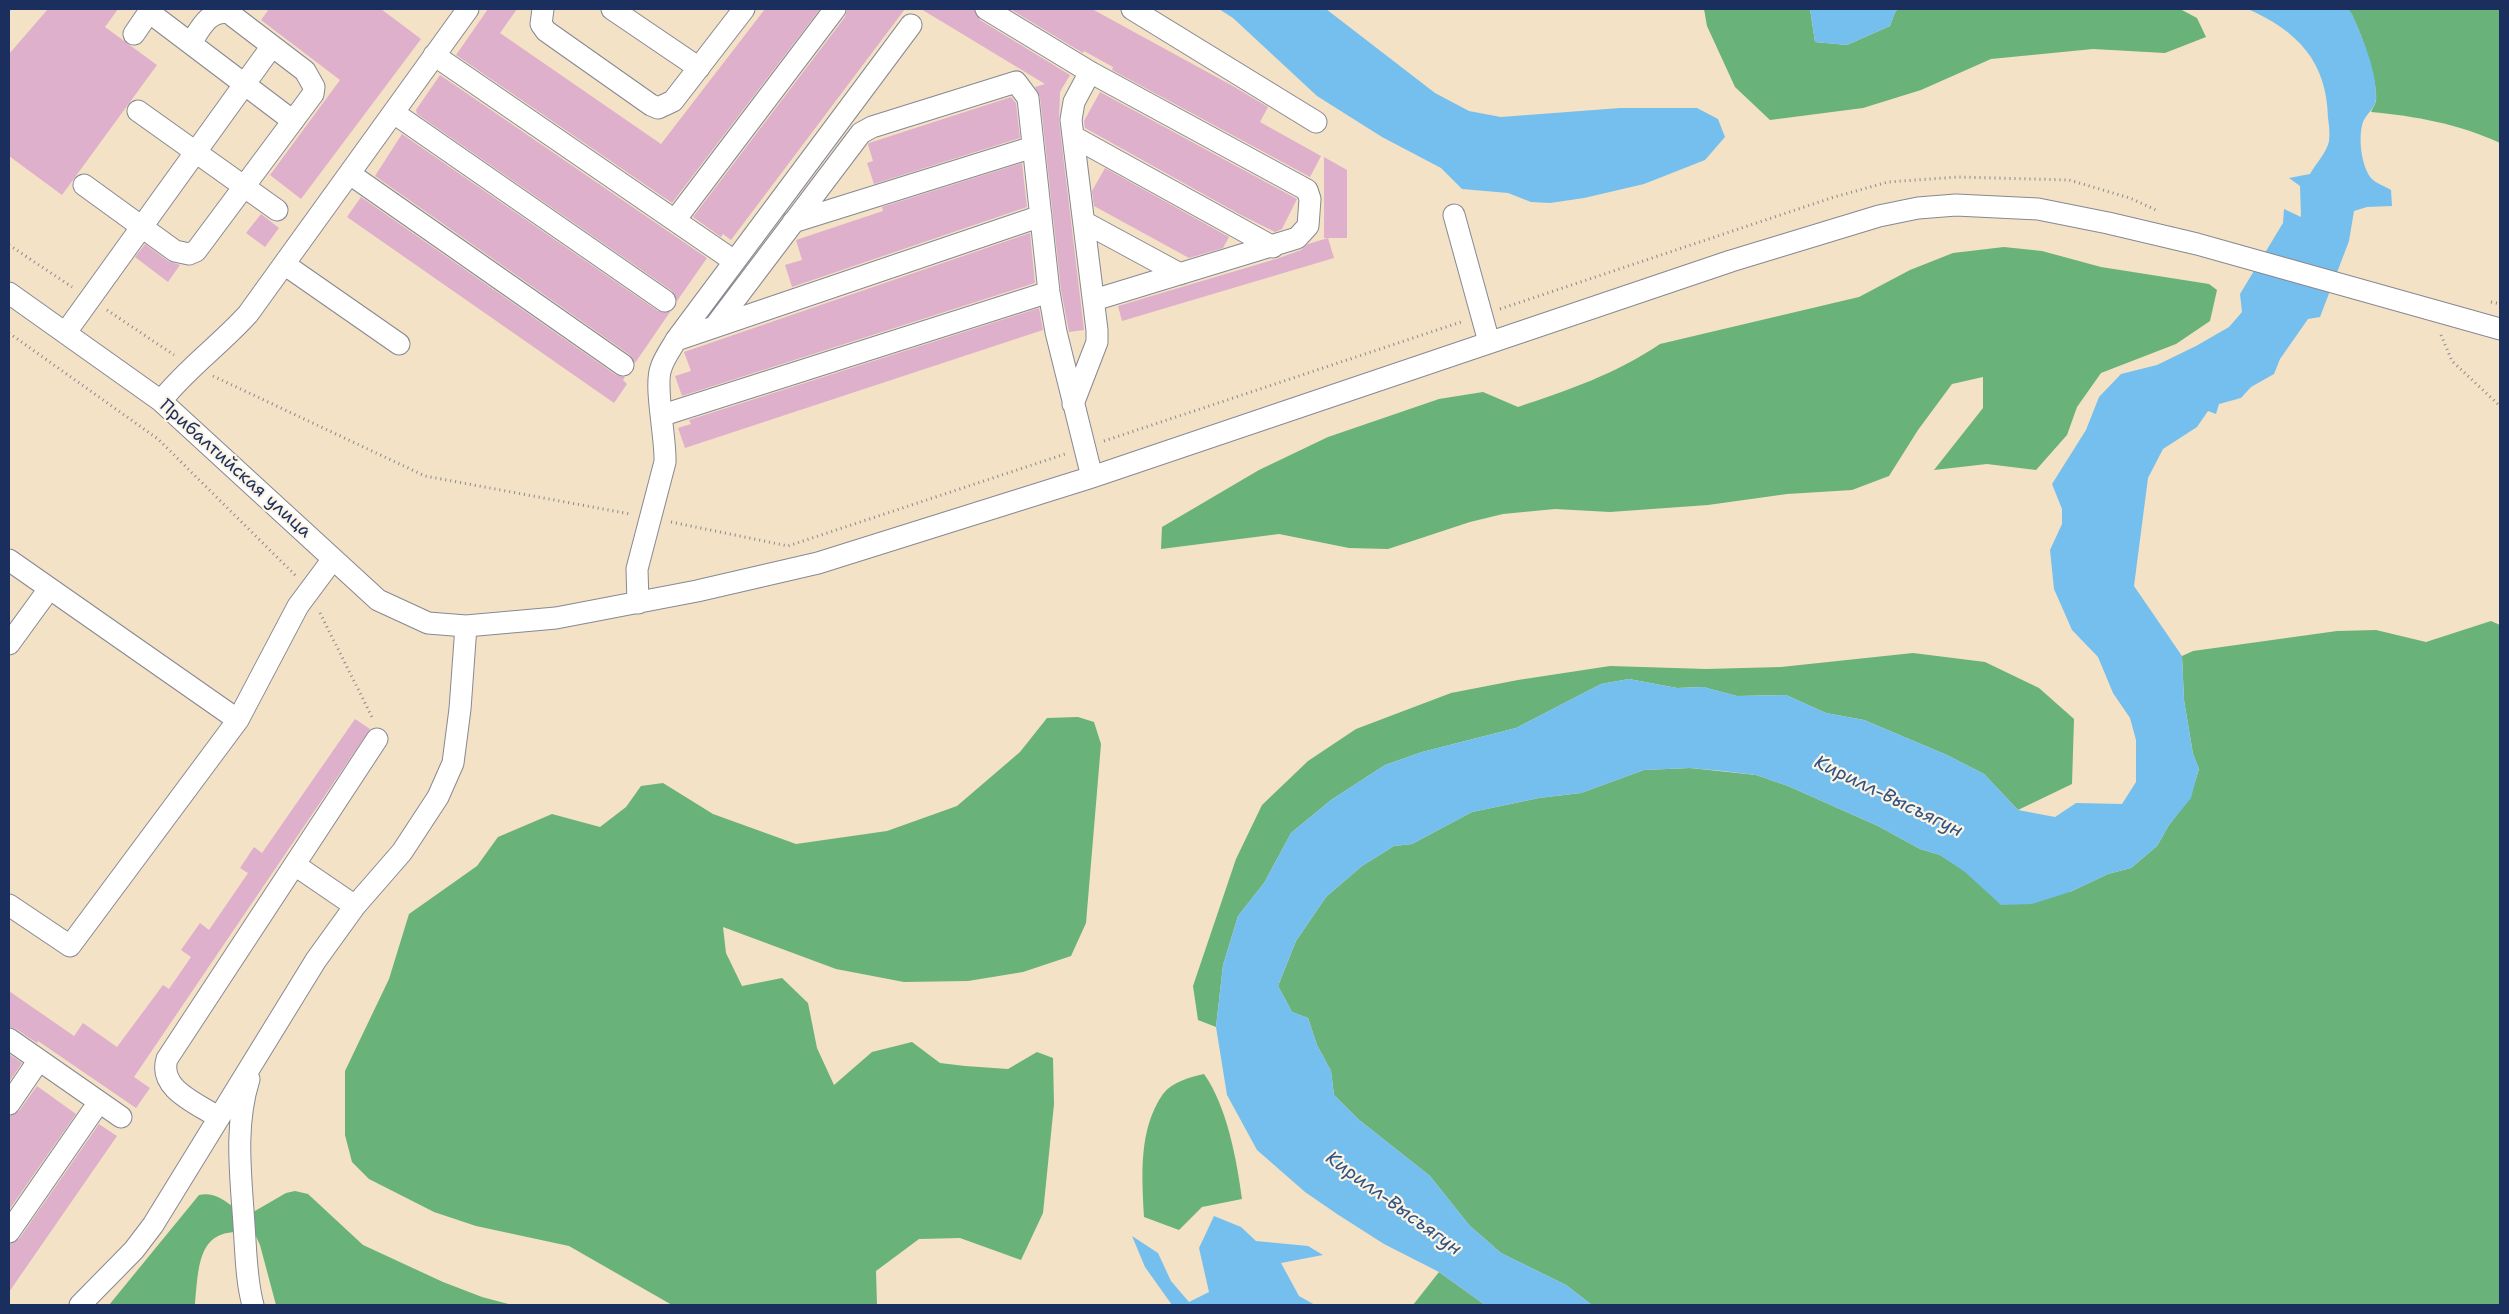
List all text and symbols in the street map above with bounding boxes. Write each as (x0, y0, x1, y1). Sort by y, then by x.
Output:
street label: Прибалтийская улица (155, 395, 315, 543)
water label: Кирилл-Высъягун (1810, 751, 1966, 843)
water label: Кирилл-Высъягун (1321, 1147, 1465, 1261)

